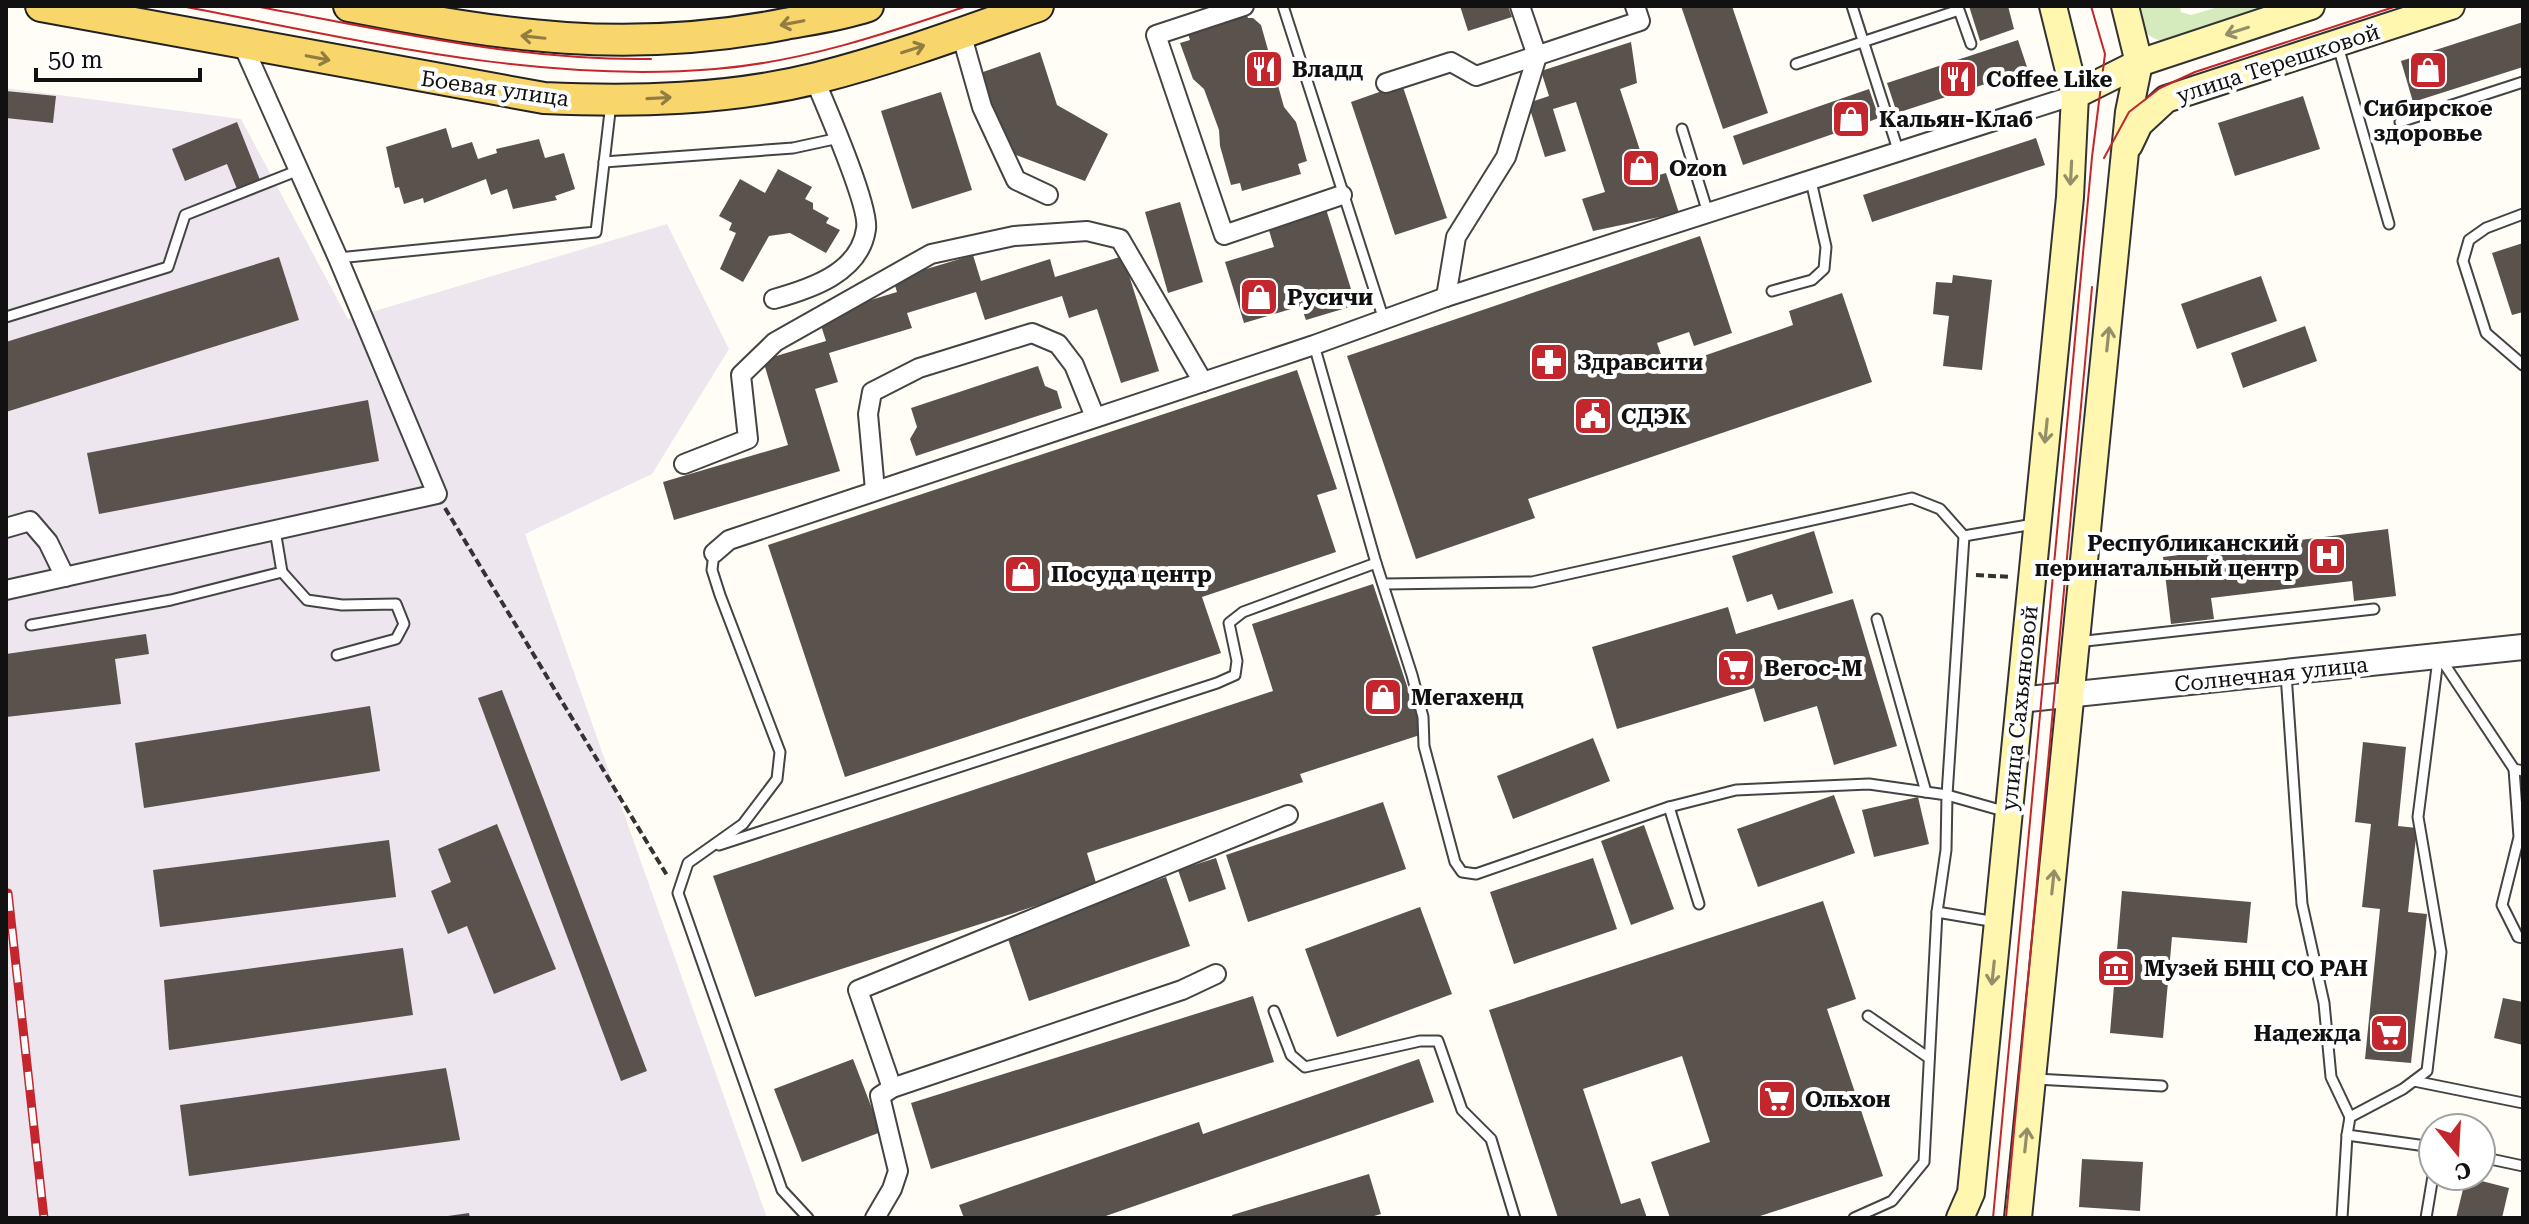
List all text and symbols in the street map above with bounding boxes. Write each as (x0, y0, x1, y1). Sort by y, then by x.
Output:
one-way arrow (780, 16, 805, 31)
street label: улица Терешковой (2173, 19, 2383, 108)
one-way arrow (2225, 24, 2250, 39)
one-way arrow (520, 29, 547, 44)
scale bar (36, 32, 200, 82)
one-way arrow (900, 41, 925, 55)
text: 50 m (48, 46, 103, 74)
restaurant icon: Владд (1243, 48, 1285, 90)
shop icon: Сибирское здоровье (2407, 49, 2449, 91)
one-way arrow (305, 51, 331, 66)
place label: Владд (1292, 57, 1363, 82)
restaurant icon: Coffee Like (1937, 58, 1979, 100)
street label: Боевая улица (419, 66, 571, 111)
place label: Coffee Like (1986, 67, 2113, 92)
one-way arrow (645, 90, 672, 105)
place label: Сибирское здоровье (2363, 96, 2493, 146)
shop icon: Кальян-Клаб (1830, 98, 1872, 140)
place label: Кальян-Клаб (1879, 107, 2033, 132)
shop icon: Ozon (1620, 147, 1662, 189)
place label: Ozon (1669, 156, 1727, 181)
one-way arrow (2063, 159, 2078, 185)
shop icon: Русичи (1238, 276, 1280, 318)
place label: Русичи (1287, 285, 1373, 310)
one-way arrow (2101, 326, 2116, 353)
pharmacy icon: Здравсити (1528, 341, 1570, 383)
place label: Здравсити (1577, 350, 1703, 375)
public building icon: СДЭК (1572, 395, 1614, 437)
place label: СДЭК (1621, 404, 1687, 429)
one-way arrow (2038, 417, 2053, 444)
place label: Республиканский перинатальный центр (2035, 531, 2299, 581)
hospital icon: Республиканский перинатальный центр (2306, 535, 2348, 577)
shop icon: Посуда центр (1002, 553, 1044, 595)
place label: Посуда центр (1051, 562, 1212, 587)
street label: улица Сахьяновой (1996, 604, 2043, 812)
supermarket icon: Вегос-М (1715, 647, 1757, 689)
street label: Солнечная улица (2173, 652, 2369, 697)
place label: Вегос-М (1764, 656, 1862, 681)
shop icon: Мегахенд (1362, 676, 1404, 718)
place label: Мегахенд (1411, 685, 1524, 710)
one-way arrow (2045, 869, 2060, 896)
museum icon: Музей БНЦ СО РАН (2095, 947, 2137, 989)
place label: Музей БНЦ СО РАН (2144, 956, 2368, 981)
one-way arrow (1985, 959, 2000, 986)
supermarket icon: Надежда (2368, 1012, 2410, 1054)
place label: Надежда (2254, 1021, 2361, 1046)
supermarket icon: Ольхон (1756, 1078, 1798, 1120)
place label: Ольхон (1805, 1087, 1891, 1112)
north arrow (2417, 1112, 2497, 1192)
one-way arrow (2018, 1127, 2033, 1154)
text: С (2452, 1156, 2474, 1185)

